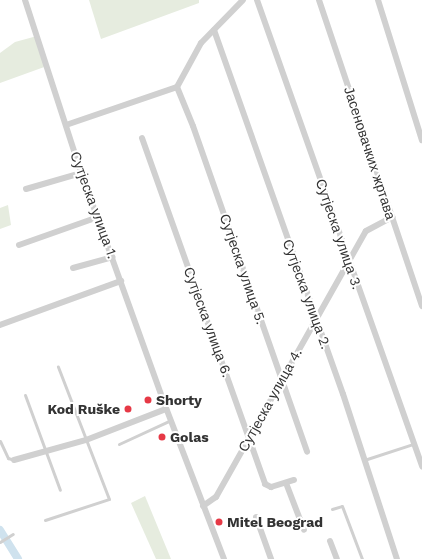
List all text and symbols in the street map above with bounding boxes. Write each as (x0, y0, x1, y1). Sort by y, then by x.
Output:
street label: Јасеновачких жртава (341, 84, 399, 222)
street label: Сутјеска улица 1. (67, 149, 121, 261)
street label: Сутјеска улица 3. (312, 177, 366, 291)
street label: Сутјеска улица 5. (216, 212, 270, 326)
street label: Сутјеска улица 2. (279, 237, 335, 351)
street label: Сутјеска улица 6. (180, 265, 236, 379)
street label: Сутјеска улица 4. (235, 345, 305, 455)
place label: Shorty (156, 392, 202, 408)
marker: Shorty (143, 395, 153, 405)
place label: Kod Ruške (48, 401, 120, 417)
marker: Kod Ruške (123, 404, 133, 414)
place label: Golas (170, 429, 209, 445)
marker: Golas (157, 432, 167, 442)
place label: Mitel Beograd (227, 514, 323, 530)
marker: Mitel Beograd (214, 517, 224, 527)

